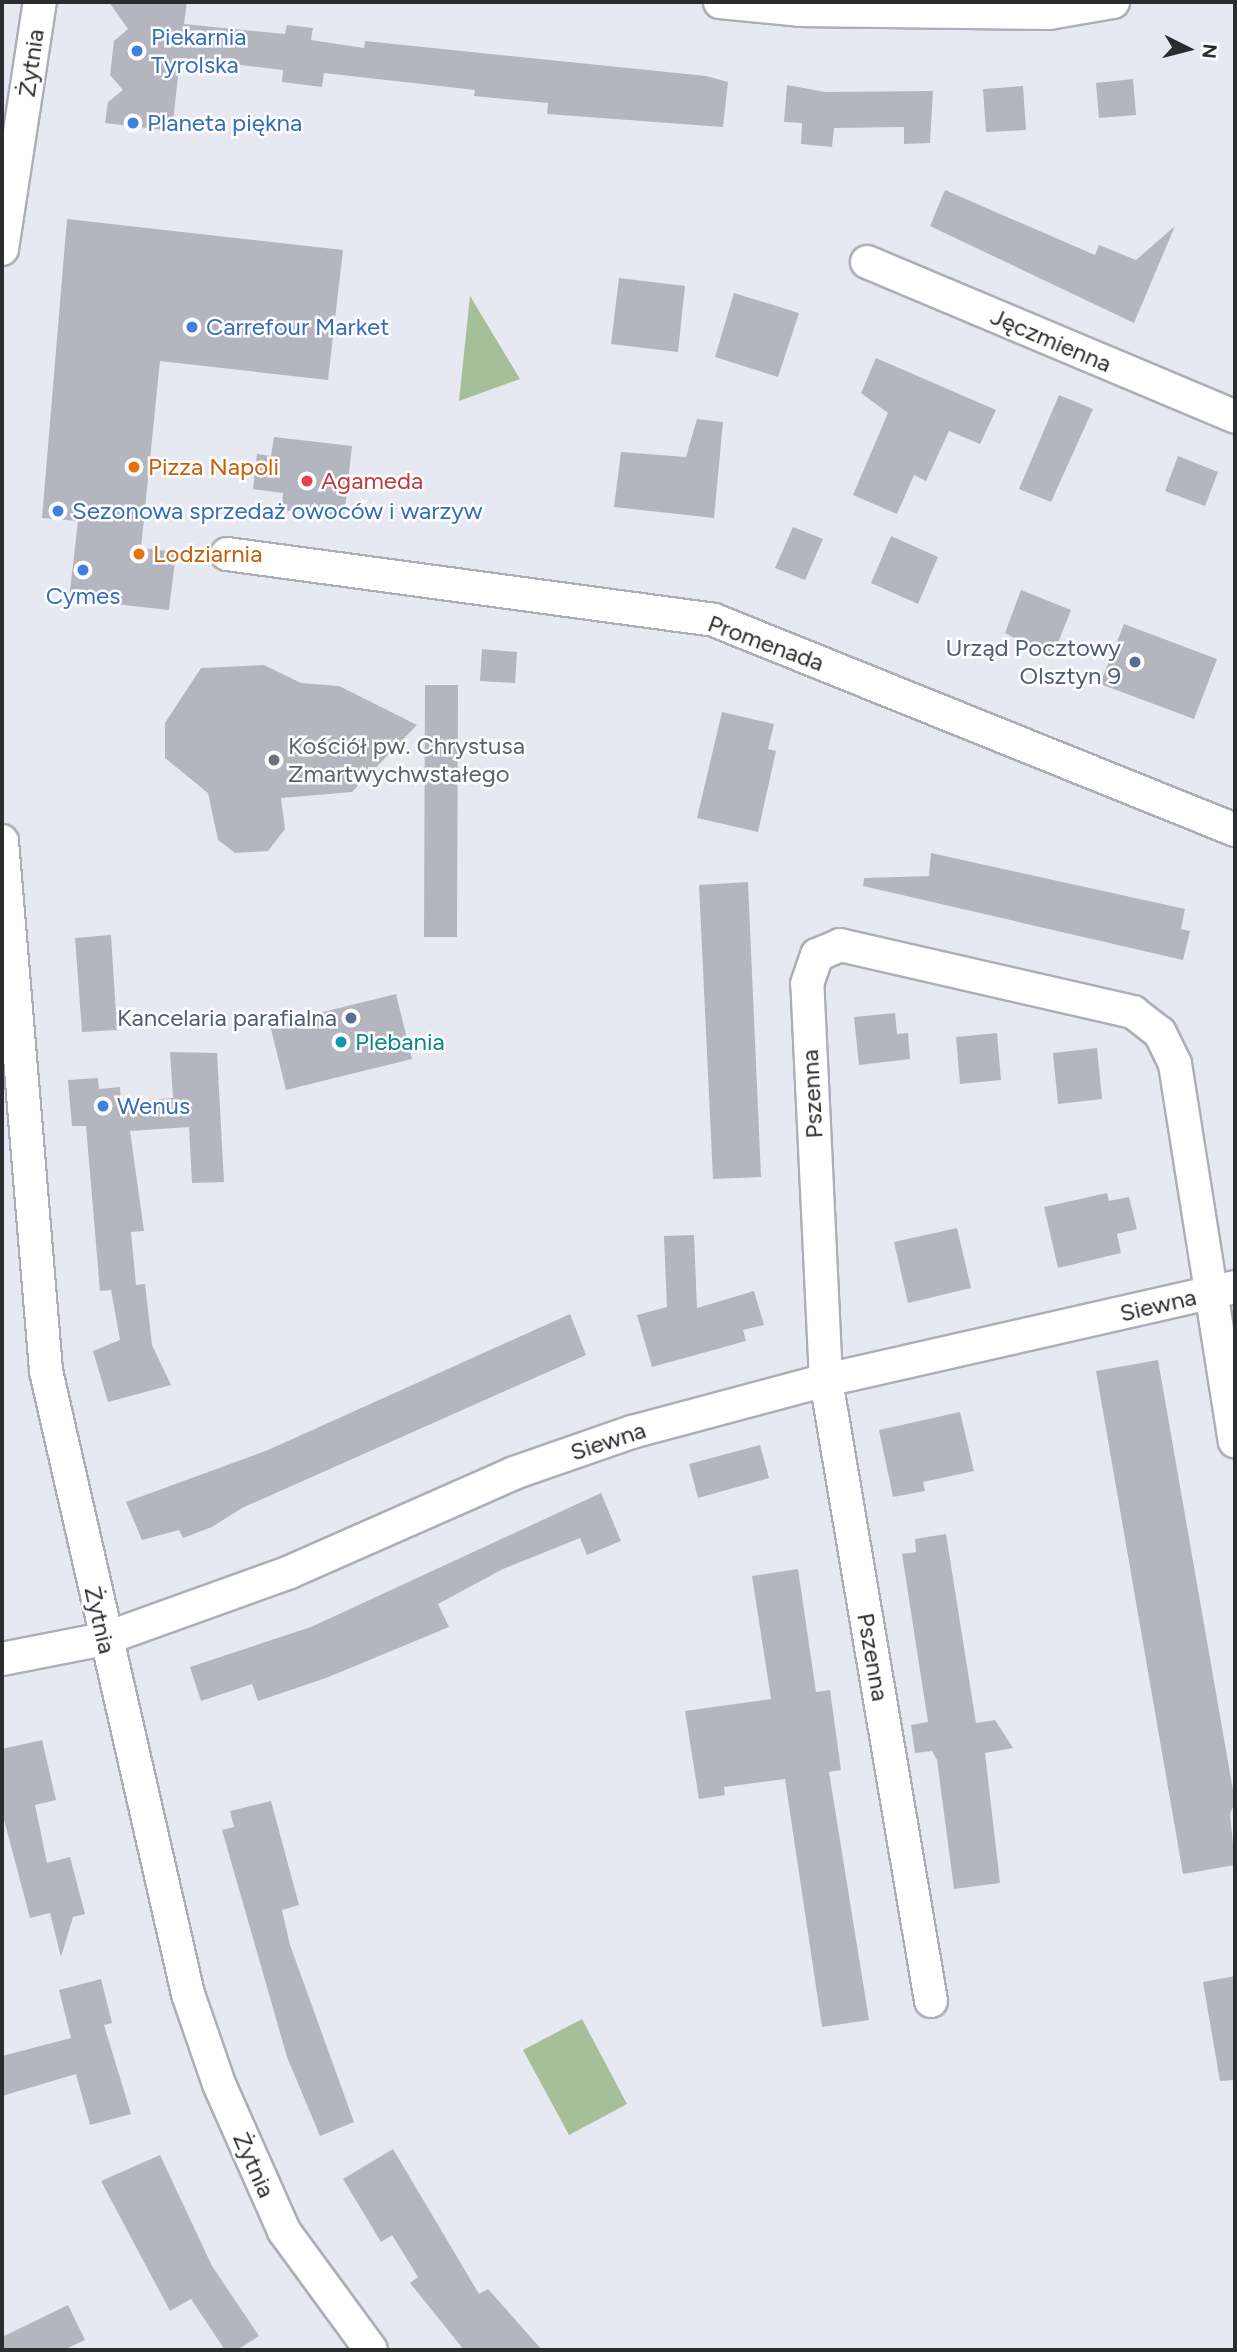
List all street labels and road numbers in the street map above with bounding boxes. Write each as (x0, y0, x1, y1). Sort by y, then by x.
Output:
street label: Żytnia (12, 27, 50, 99)
street label: Jęczmienna (986, 302, 1116, 378)
street label: Promenada (704, 609, 828, 677)
street label: Pszenna (795, 1049, 829, 1139)
street label: Siewna (1117, 1282, 1199, 1328)
street label: Siewna (567, 1415, 649, 1467)
street label: Żytnia (78, 1583, 122, 1657)
street label: Pszenna (851, 1611, 895, 1703)
street label: Żytnia (227, 2128, 281, 2202)

